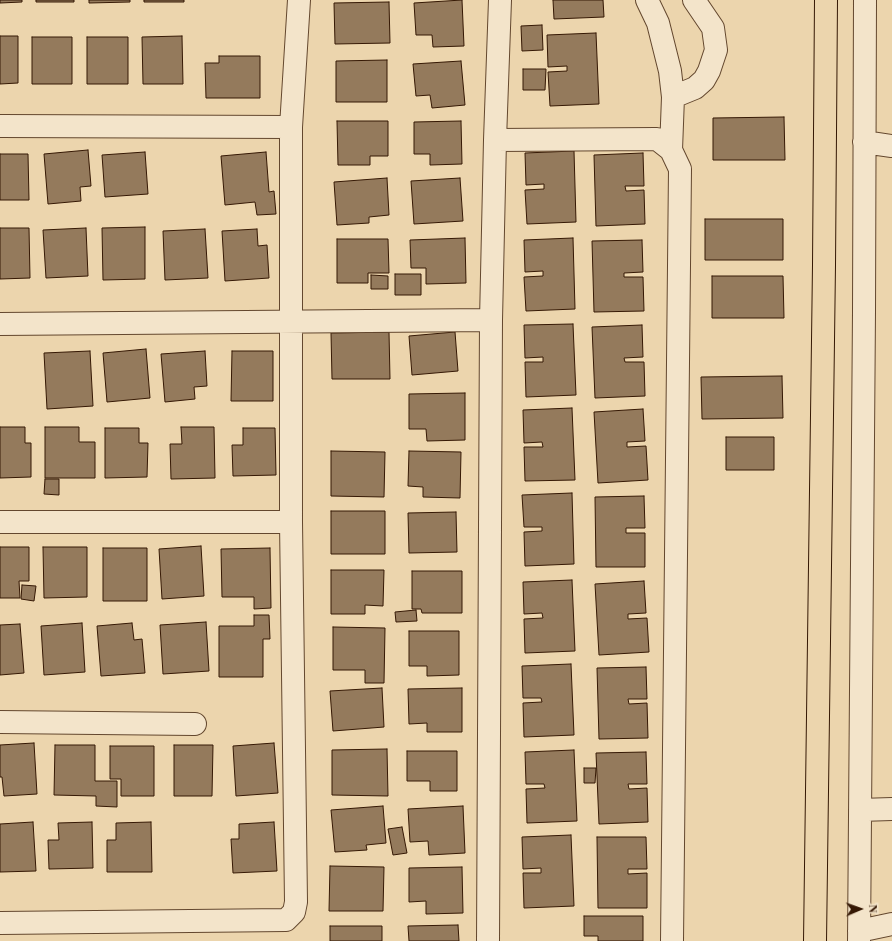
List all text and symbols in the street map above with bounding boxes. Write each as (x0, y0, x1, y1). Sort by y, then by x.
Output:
north arrow (840, 889, 880, 929)
text: N (865, 904, 879, 913)

